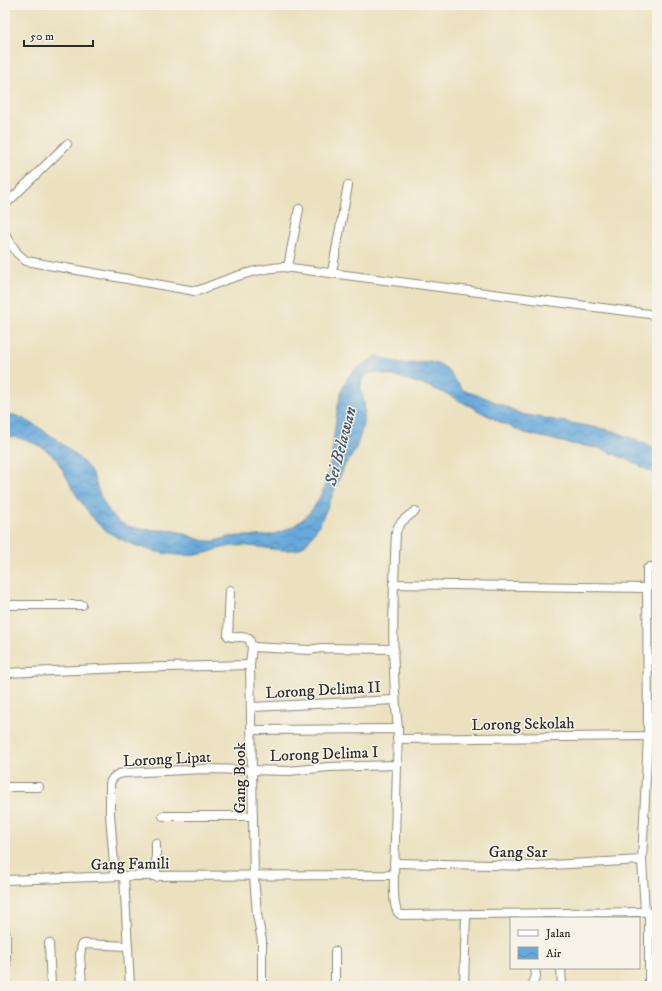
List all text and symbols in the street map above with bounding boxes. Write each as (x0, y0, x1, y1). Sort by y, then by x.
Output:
scale bar (24, 22, 93, 48)
text: 50 m (30, 29, 54, 44)
water label: Sei Belawan (320, 404, 362, 489)
street label: Lorong Delima II (265, 677, 382, 703)
street label: Lorong Sekolah (471, 713, 575, 735)
street label: Gang Book (230, 742, 250, 814)
street label: Lorong Delima I (269, 742, 379, 766)
street label: Lorong Lipat (122, 747, 212, 771)
street label: Gang Sar (489, 842, 547, 862)
street label: Gang Famili (90, 853, 170, 875)
legend (510, 917, 640, 969)
text: Jalan (545, 926, 571, 941)
text: Air (546, 946, 562, 961)

